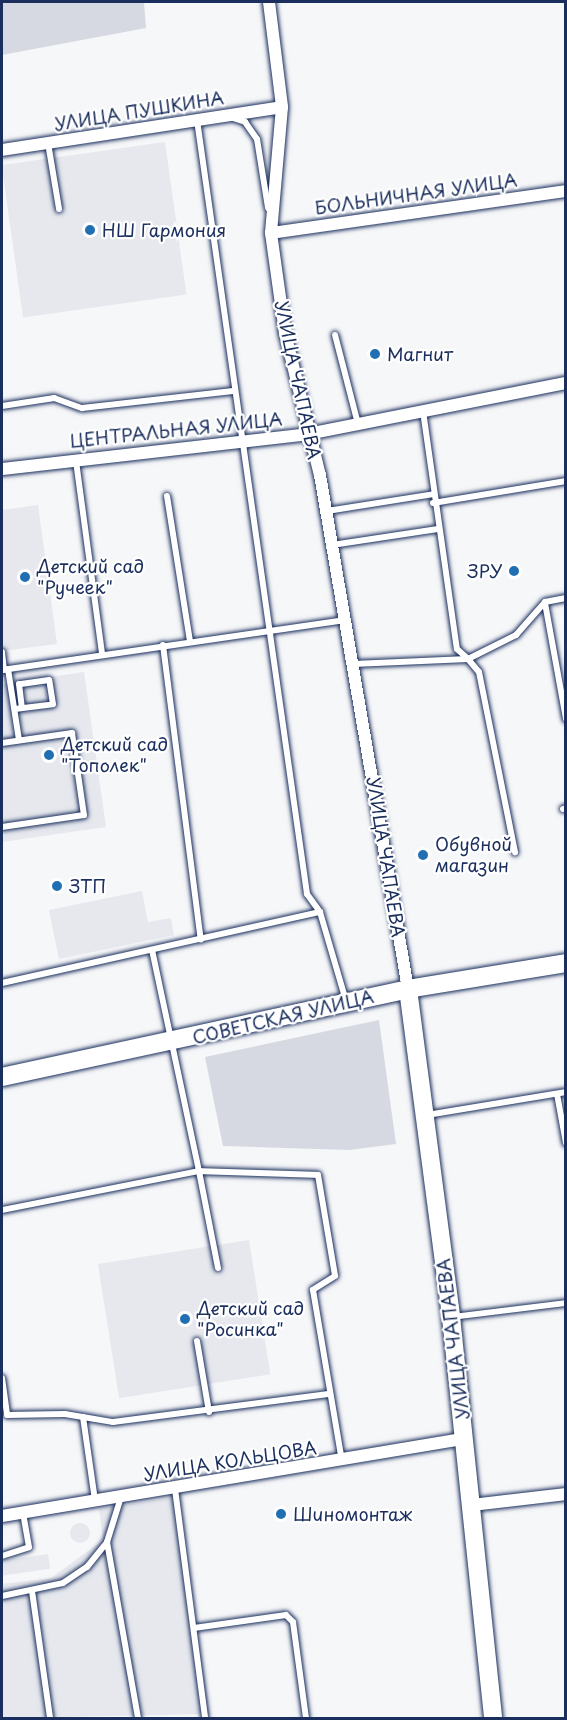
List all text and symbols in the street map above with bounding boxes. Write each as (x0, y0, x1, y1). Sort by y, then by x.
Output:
street label: УЛИЦА ПУШКИНА (52, 87, 226, 135)
street label: БОЛЬНИЧНАЯ УЛИЦА (314, 169, 518, 219)
place label: НШ Гармония (102, 219, 227, 241)
marker: НШ Гармония (83, 223, 97, 237)
street label: УЛИЦА ЧАПАЕВА (270, 297, 326, 463)
place label: Магнит (387, 343, 453, 365)
marker: Магнит (368, 347, 382, 361)
street label: ЦЕНТРАЛЬНАЯ УЛИЦА (69, 408, 283, 452)
place label: Детский сад "Ручеек" (37, 556, 146, 598)
place label: ЗРУ (467, 560, 502, 582)
marker: ЗРУ (507, 564, 521, 578)
marker: Детский сад "Ручеек" (18, 570, 32, 584)
place label: Детский сад "Тополек" (61, 734, 170, 777)
marker: Детский сад "Тополек" (42, 748, 56, 762)
street label: УЛИЦА ЧАПАЕВА (362, 774, 410, 940)
place label: Обувной магазин (435, 834, 512, 876)
marker: Обувной магазин (416, 848, 430, 862)
place label: ЗТП (69, 875, 106, 897)
marker: ЗТП (50, 879, 64, 893)
street label: СОВЕТСКАЯ УЛИЦА (190, 986, 376, 1048)
street label: УЛИЦА ЧАПАЕВА (432, 1256, 474, 1422)
place label: Детский сад "Росинка" (197, 1298, 306, 1340)
marker: Детский сад "Росинка" (178, 1312, 192, 1326)
street label: УЛИЦА КОЛЬЦОВА (141, 1437, 319, 1485)
place label: Шиномонтаж (293, 1503, 412, 1525)
marker: Шиномонтаж (274, 1507, 288, 1521)

